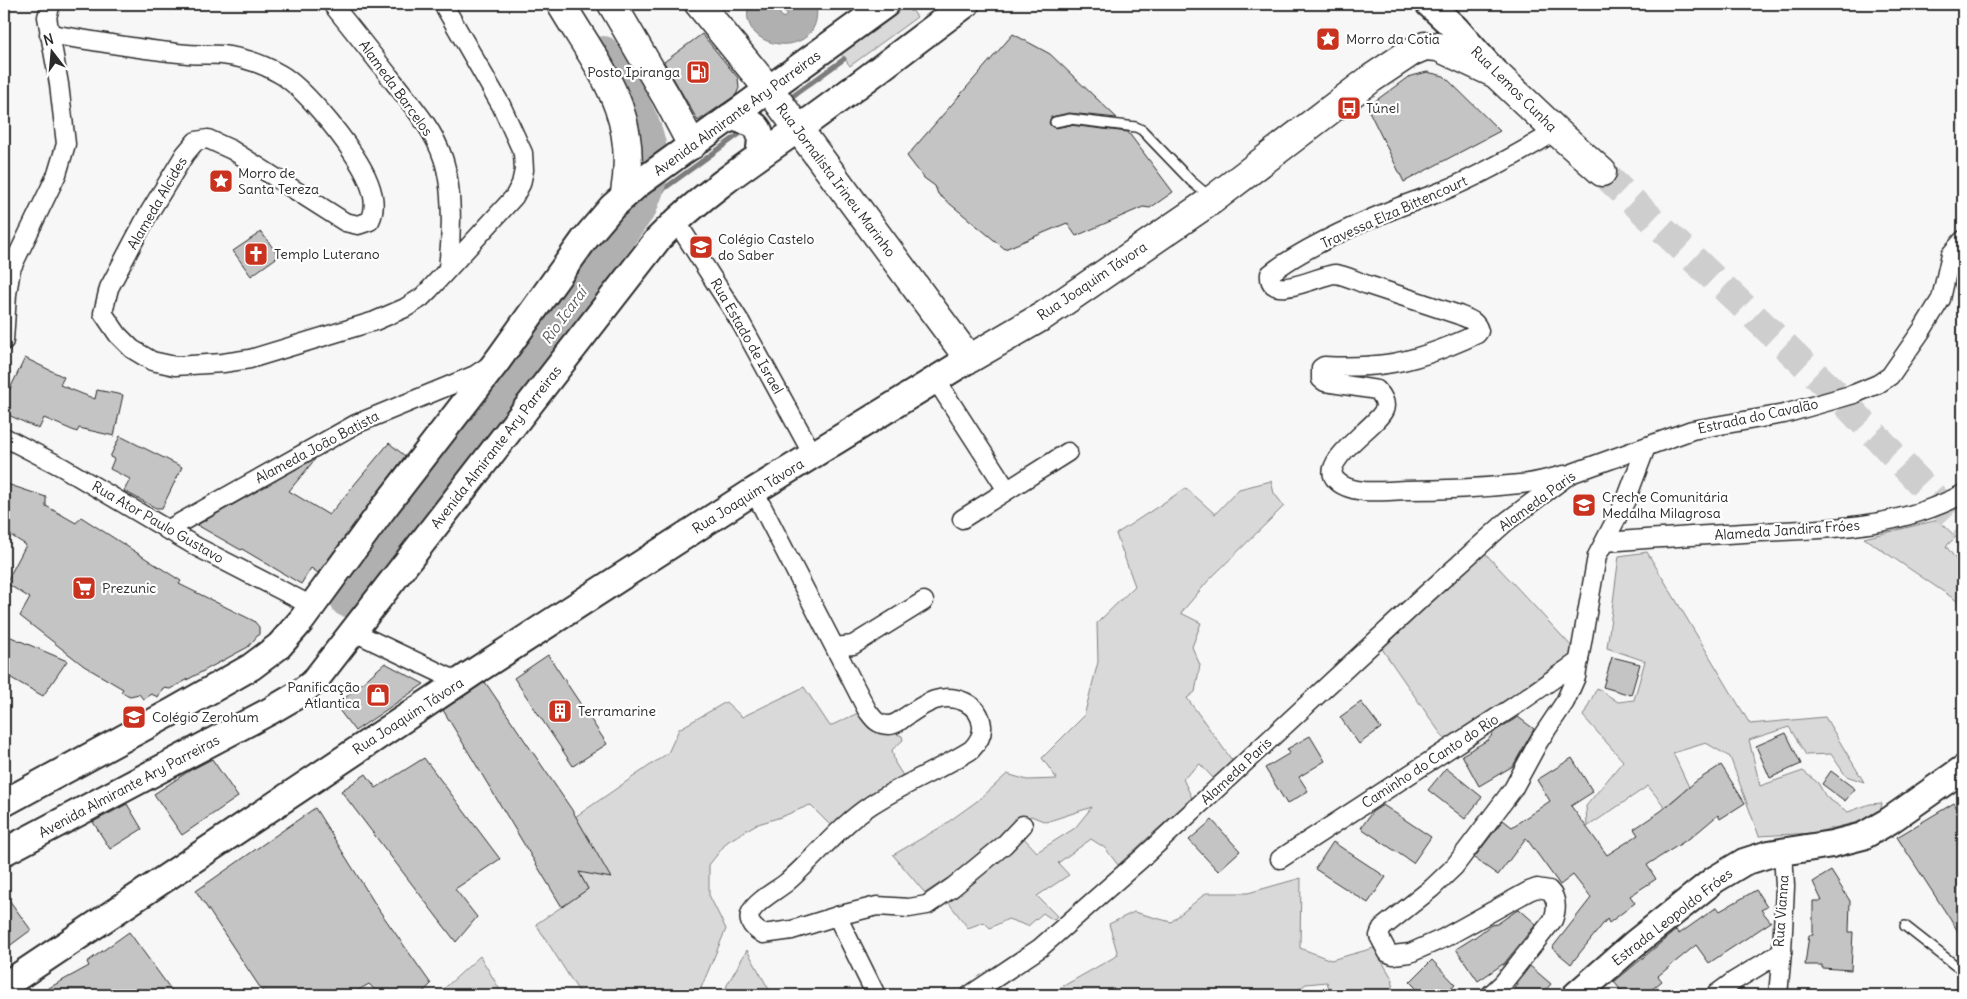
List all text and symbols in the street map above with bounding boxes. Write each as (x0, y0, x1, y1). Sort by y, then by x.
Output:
place icon: Morro da Cotia (1315, 26, 1341, 52)
north arrow (28, 28, 78, 78)
text: N (41, 30, 56, 49)
place label: Morro da Cotia (1346, 30, 1440, 48)
street label: Alameda Barcelos (355, 37, 437, 139)
street label: Rua Lemos Cunha (1467, 42, 1561, 136)
street label: Avenida Almirante Ary Parreiras (650, 46, 824, 180)
fuel station icon: Posto Ipiranga (685, 59, 711, 85)
place label: Posto Ipiranga (587, 63, 680, 81)
bus stop icon: Túnel (1336, 95, 1362, 121)
place label: Túnel (1366, 99, 1399, 117)
street label: Rua Jornalista Irineu Marinho (772, 100, 900, 261)
street label: Alameda Alcides (123, 153, 191, 253)
place label: Morro de Santa Tereza (238, 164, 319, 198)
place icon: Morro de Santa Tereza (208, 168, 234, 194)
street label: Travessa Elza Bittencourt (1318, 171, 1470, 252)
place label: Colégio Castelo do Saber (718, 230, 814, 264)
school or university icon: Colégio Castelo do Saber (688, 234, 714, 260)
street label: Rua Joaquim Távora (1034, 238, 1150, 324)
church icon: Templo Luterano (243, 241, 269, 267)
place label: Templo Luterano (274, 245, 380, 263)
street label: Rua Estado de Israel (707, 275, 787, 397)
water label: Rio Icaraí (537, 282, 592, 348)
street label: Avenida Almirante Ary Parreiras (427, 362, 565, 532)
street label: Estrada do Cavalão (1696, 394, 1820, 438)
street label: Alameda João Batista (252, 407, 382, 487)
street label: Rua Joaquim Távora (689, 454, 807, 538)
street label: Alameda Paris (1495, 467, 1579, 535)
street label: Rua Ator Paulo Gustavo (89, 477, 227, 567)
place label: Creche Comunitária Medalha Milagrosa (1602, 488, 1728, 522)
school or university icon: Creche Comunitária Medalha Milagrosa (1571, 492, 1597, 518)
street label: Alameda Jandira Fróes (1714, 516, 1860, 544)
supermarket icon: Prezunic (71, 575, 97, 601)
place label: Prezunic (102, 579, 157, 597)
street label: Rua Joaquim Távora (349, 673, 467, 759)
place label: Panificação Atlantica (287, 678, 360, 712)
shop icon: Panificação Atlantica (365, 682, 391, 708)
building icon: Terramarine (547, 698, 573, 724)
place label: Terramarine (578, 702, 656, 720)
school or university icon: Colégio Zerohum (121, 704, 147, 730)
place label: Colégio Zerohum (152, 708, 259, 726)
street label: Caminho do Canto do Rio (1358, 710, 1502, 812)
street label: Avenida Almirante Ary Parreiras (36, 731, 222, 841)
street label: Alameda Paris (1197, 733, 1275, 809)
street label: Estrada Leopoldo Fróes (1608, 864, 1736, 970)
street label: Rua Vianna (1769, 874, 1793, 948)

